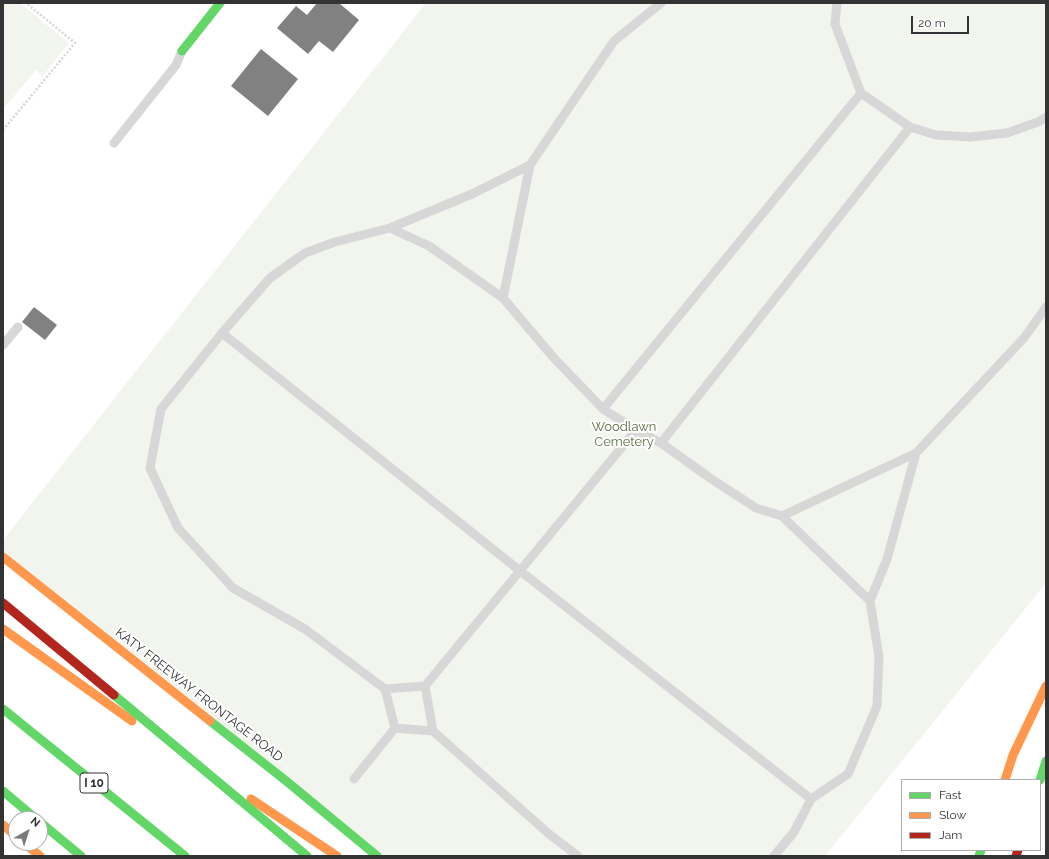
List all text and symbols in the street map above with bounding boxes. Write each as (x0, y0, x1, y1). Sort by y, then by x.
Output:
scale bar (913, 8, 971, 34)
text: 20 m (918, 16, 946, 30)
park label: Woodlawn Cemetery (592, 419, 656, 450)
street label: KATY FREEWAY FRONTAGE ROAD (112, 625, 286, 765)
road number: I 10 (80, 773, 108, 793)
legend (901, 779, 1041, 851)
text: Fast (939, 788, 962, 802)
text: Slow (939, 808, 966, 822)
north arrow (8, 811, 48, 851)
text: N (28, 814, 43, 830)
text: Jam (939, 828, 962, 842)

